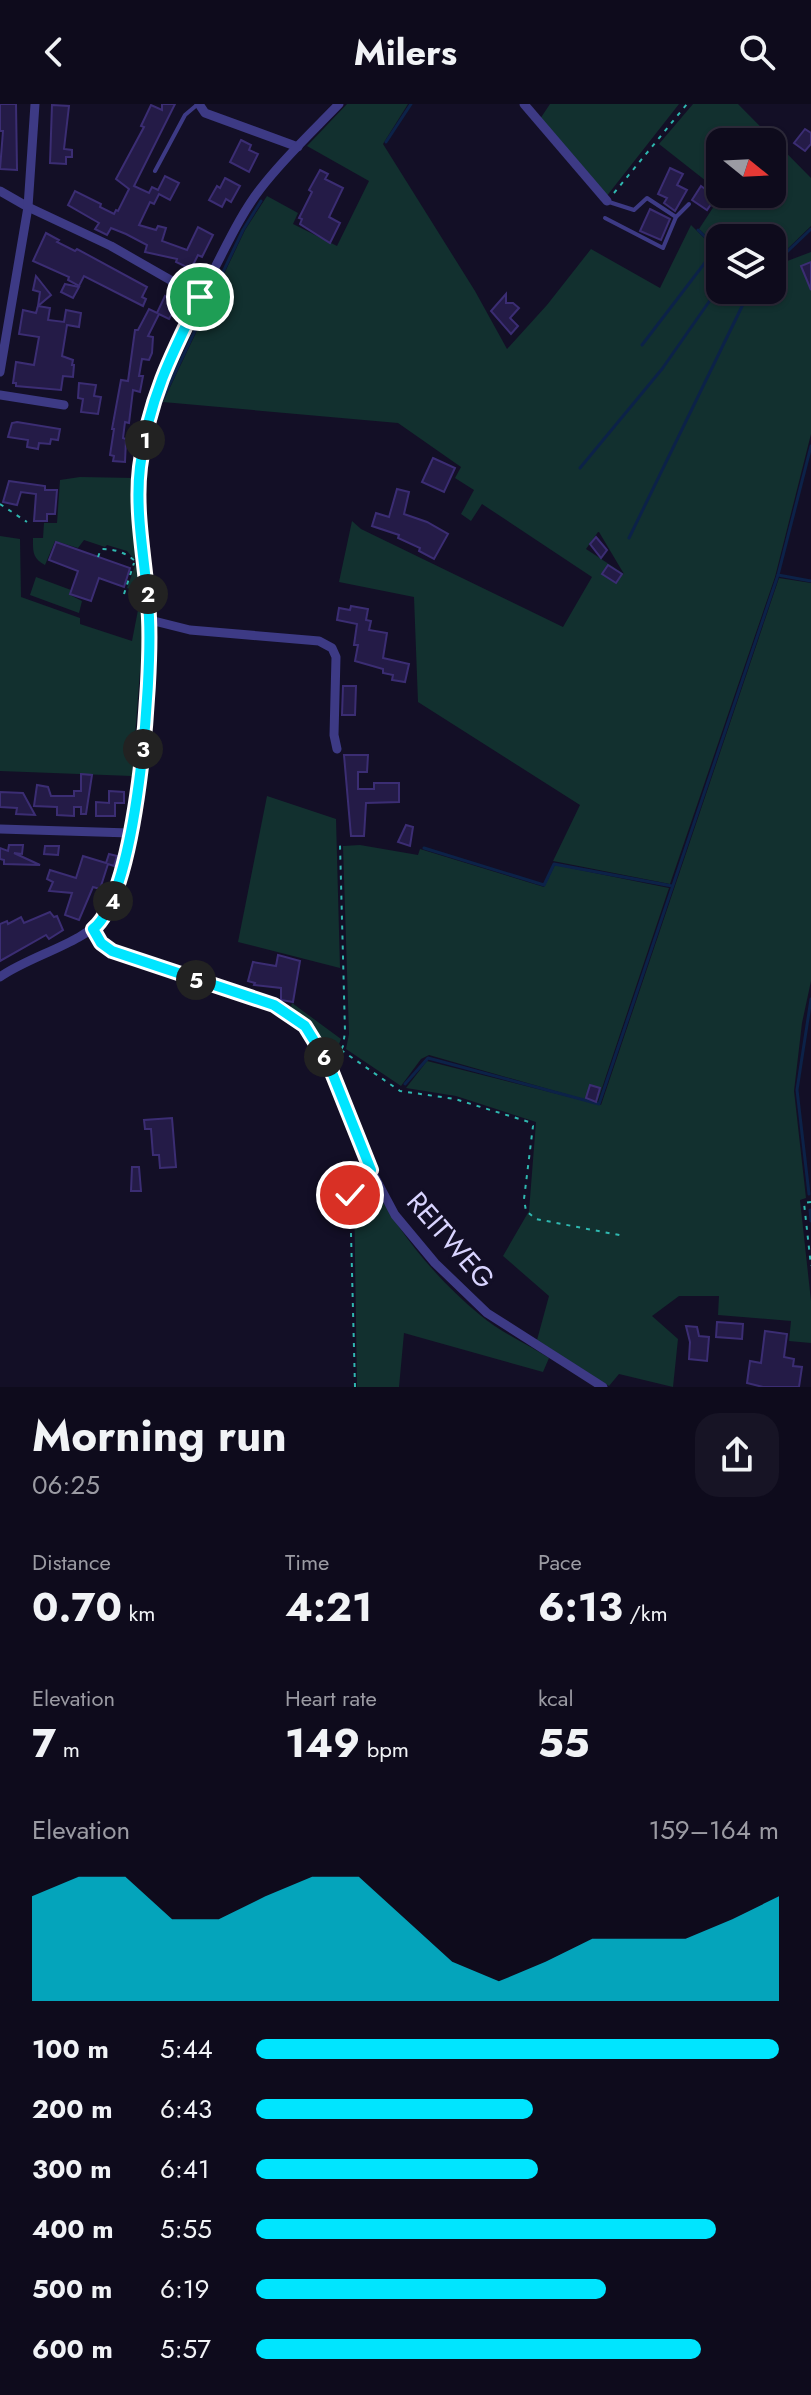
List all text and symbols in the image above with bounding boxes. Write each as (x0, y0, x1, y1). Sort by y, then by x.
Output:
text: Milers (354, 26, 457, 78)
icon: back (32, 30, 76, 74)
icon: search (735, 30, 779, 74)
north arrow (706, 128, 786, 208)
map controls (706, 128, 786, 304)
button: layers (706, 224, 786, 304)
pin (166, 263, 234, 331)
icon: arrive (178, 275, 222, 319)
pin: 1 (125, 420, 165, 460)
text: 1 (139, 424, 151, 456)
pin: 2 (128, 574, 168, 614)
text: 2 (141, 578, 155, 610)
pin: 3 (123, 729, 163, 769)
text: 3 (136, 733, 150, 765)
pin: 4 (93, 881, 133, 921)
text: 4 (105, 885, 121, 917)
pin: 5 (176, 960, 216, 1000)
text: 5 (189, 964, 203, 996)
pin: 6 (304, 1037, 344, 1077)
text: 6 (317, 1041, 331, 1073)
pin (316, 1161, 384, 1229)
icon: check (328, 1173, 372, 1217)
street label: REITWEG (397, 1183, 504, 1298)
text: Morning run (32, 1404, 287, 1468)
button: share (695, 1413, 779, 1497)
text: 06:25 (32, 1466, 100, 1504)
text: Distance (32, 1546, 111, 1578)
text: Time (285, 1546, 329, 1578)
text: Pace (538, 1546, 582, 1578)
text: 0.70 (32, 1578, 122, 1636)
text: 4:21 (285, 1578, 372, 1636)
text: 6:13 (538, 1578, 623, 1636)
text: km (122, 1597, 155, 1629)
text: /km (623, 1597, 668, 1629)
text: Elevation (32, 1682, 115, 1714)
text: Heart rate (285, 1682, 377, 1714)
text: kcal (538, 1682, 574, 1714)
text: 7 (32, 1714, 56, 1772)
text: 149 (285, 1714, 360, 1772)
text: 55 (538, 1714, 590, 1772)
text: m (56, 1733, 80, 1765)
text: bpm (360, 1733, 409, 1765)
text: Elevation (32, 1811, 130, 1849)
text: 159–164 m (649, 1811, 779, 1849)
text: 100 m (32, 2030, 109, 2068)
text: 5:44 (160, 2030, 213, 2068)
text: 200 m (32, 2090, 113, 2128)
text: 6:43 (160, 2090, 212, 2128)
text: 300 m (32, 2150, 112, 2188)
text: 6:41 (160, 2150, 210, 2188)
text: 400 m (32, 2210, 114, 2248)
text: 5:55 (160, 2210, 212, 2248)
text: 500 m (32, 2270, 112, 2308)
text: 6:19 (160, 2270, 209, 2308)
text: 600 m (32, 2330, 113, 2368)
text: 5:57 (160, 2330, 211, 2368)

